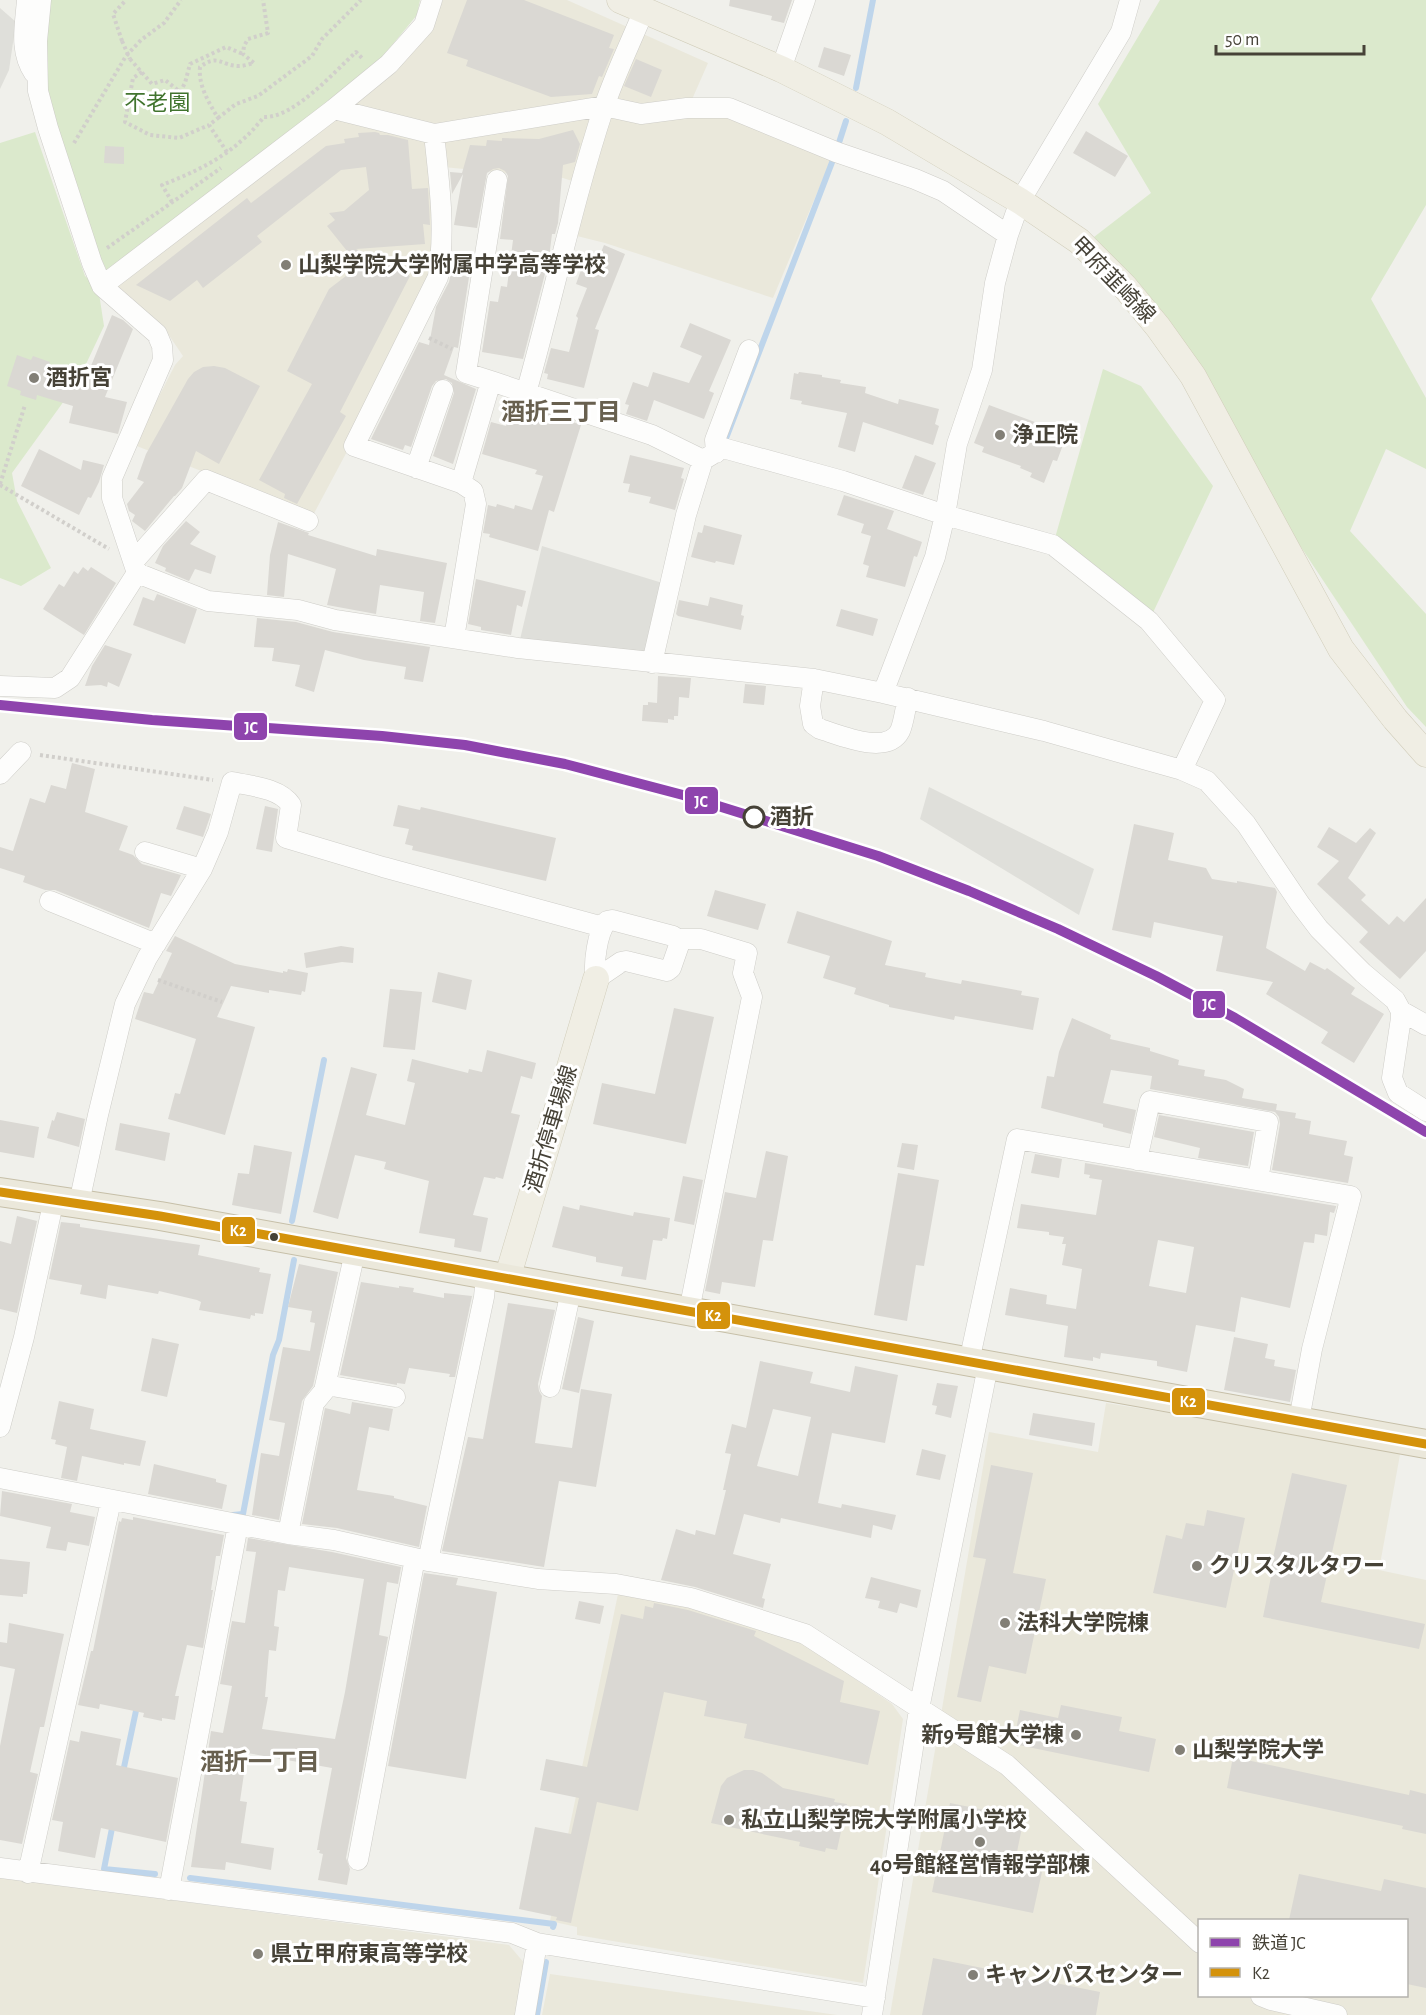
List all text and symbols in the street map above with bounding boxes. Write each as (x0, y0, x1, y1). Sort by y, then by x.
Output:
scale bar (1216, 18, 1364, 56)
text: 50 m (1225, 31, 1259, 49)
park label: 不老園 (124, 91, 190, 114)
street label: 甲府韮崎線 (1067, 232, 1160, 327)
place label: 山梨学院大学附属中学高等学校 (298, 253, 606, 276)
marker: 山梨学院大学附属中学高等学校 (279, 258, 293, 272)
place label: 酒折宮 (46, 366, 112, 389)
marker: 酒折宮 (27, 371, 41, 385)
district label: 酒折三丁目 (501, 399, 621, 425)
place label: 浄正院 (1012, 423, 1078, 446)
marker: 浄正院 (993, 428, 1007, 442)
line badge: JC (233, 712, 268, 741)
text: JC (244, 720, 258, 736)
line badge: JC (684, 786, 719, 815)
text: JC (694, 794, 708, 810)
place label: 酒折 (770, 805, 814, 828)
marker: 酒折 (743, 806, 765, 828)
line badge: JC (1192, 990, 1226, 1019)
text: JC (1202, 997, 1216, 1013)
street label: 酒折停車場線 (520, 1062, 581, 1195)
line badge: K2 (221, 1216, 256, 1245)
text: K2 (230, 1223, 247, 1239)
unlabelled marker (268, 1231, 280, 1243)
line badge: K2 (696, 1301, 731, 1330)
text: K2 (705, 1308, 722, 1324)
line badge: K2 (1171, 1387, 1206, 1416)
text: K2 (1180, 1394, 1197, 1410)
place label: クリスタルタワー (1209, 1554, 1385, 1577)
marker: クリスタルタワー (1190, 1559, 1204, 1573)
place label: 法科大学院棟 (1017, 1611, 1149, 1634)
marker: 法科大学院棟 (998, 1616, 1012, 1630)
place label: 新9号館大学棟 (921, 1723, 1064, 1746)
marker: 新9号館大学棟 (1069, 1728, 1083, 1742)
place label: 山梨学院大学 (1192, 1738, 1324, 1761)
marker: 山梨学院大学 (1173, 1743, 1187, 1757)
district label: 酒折一丁目 (200, 1749, 320, 1775)
place label: 私立山梨学院大学附属小学校 (741, 1808, 1027, 1831)
marker: 私立山梨学院大学附属小学校 (722, 1813, 736, 1827)
marker: 40号館経営情報学部棟 (973, 1835, 987, 1849)
place label: 40号館経営情報学部棟 (870, 1853, 1090, 1876)
legend (1198, 1919, 1408, 1997)
text: 鉄道 JC (1252, 1933, 1306, 1953)
place label: 県立甲府東高等学校 (270, 1942, 468, 1965)
marker: 県立甲府東高等学校 (251, 1947, 265, 1961)
place label: キャンパスセンター (985, 1963, 1183, 1986)
text: K2 (1252, 1965, 1270, 1983)
marker: キャンパスセンター (966, 1968, 980, 1982)

